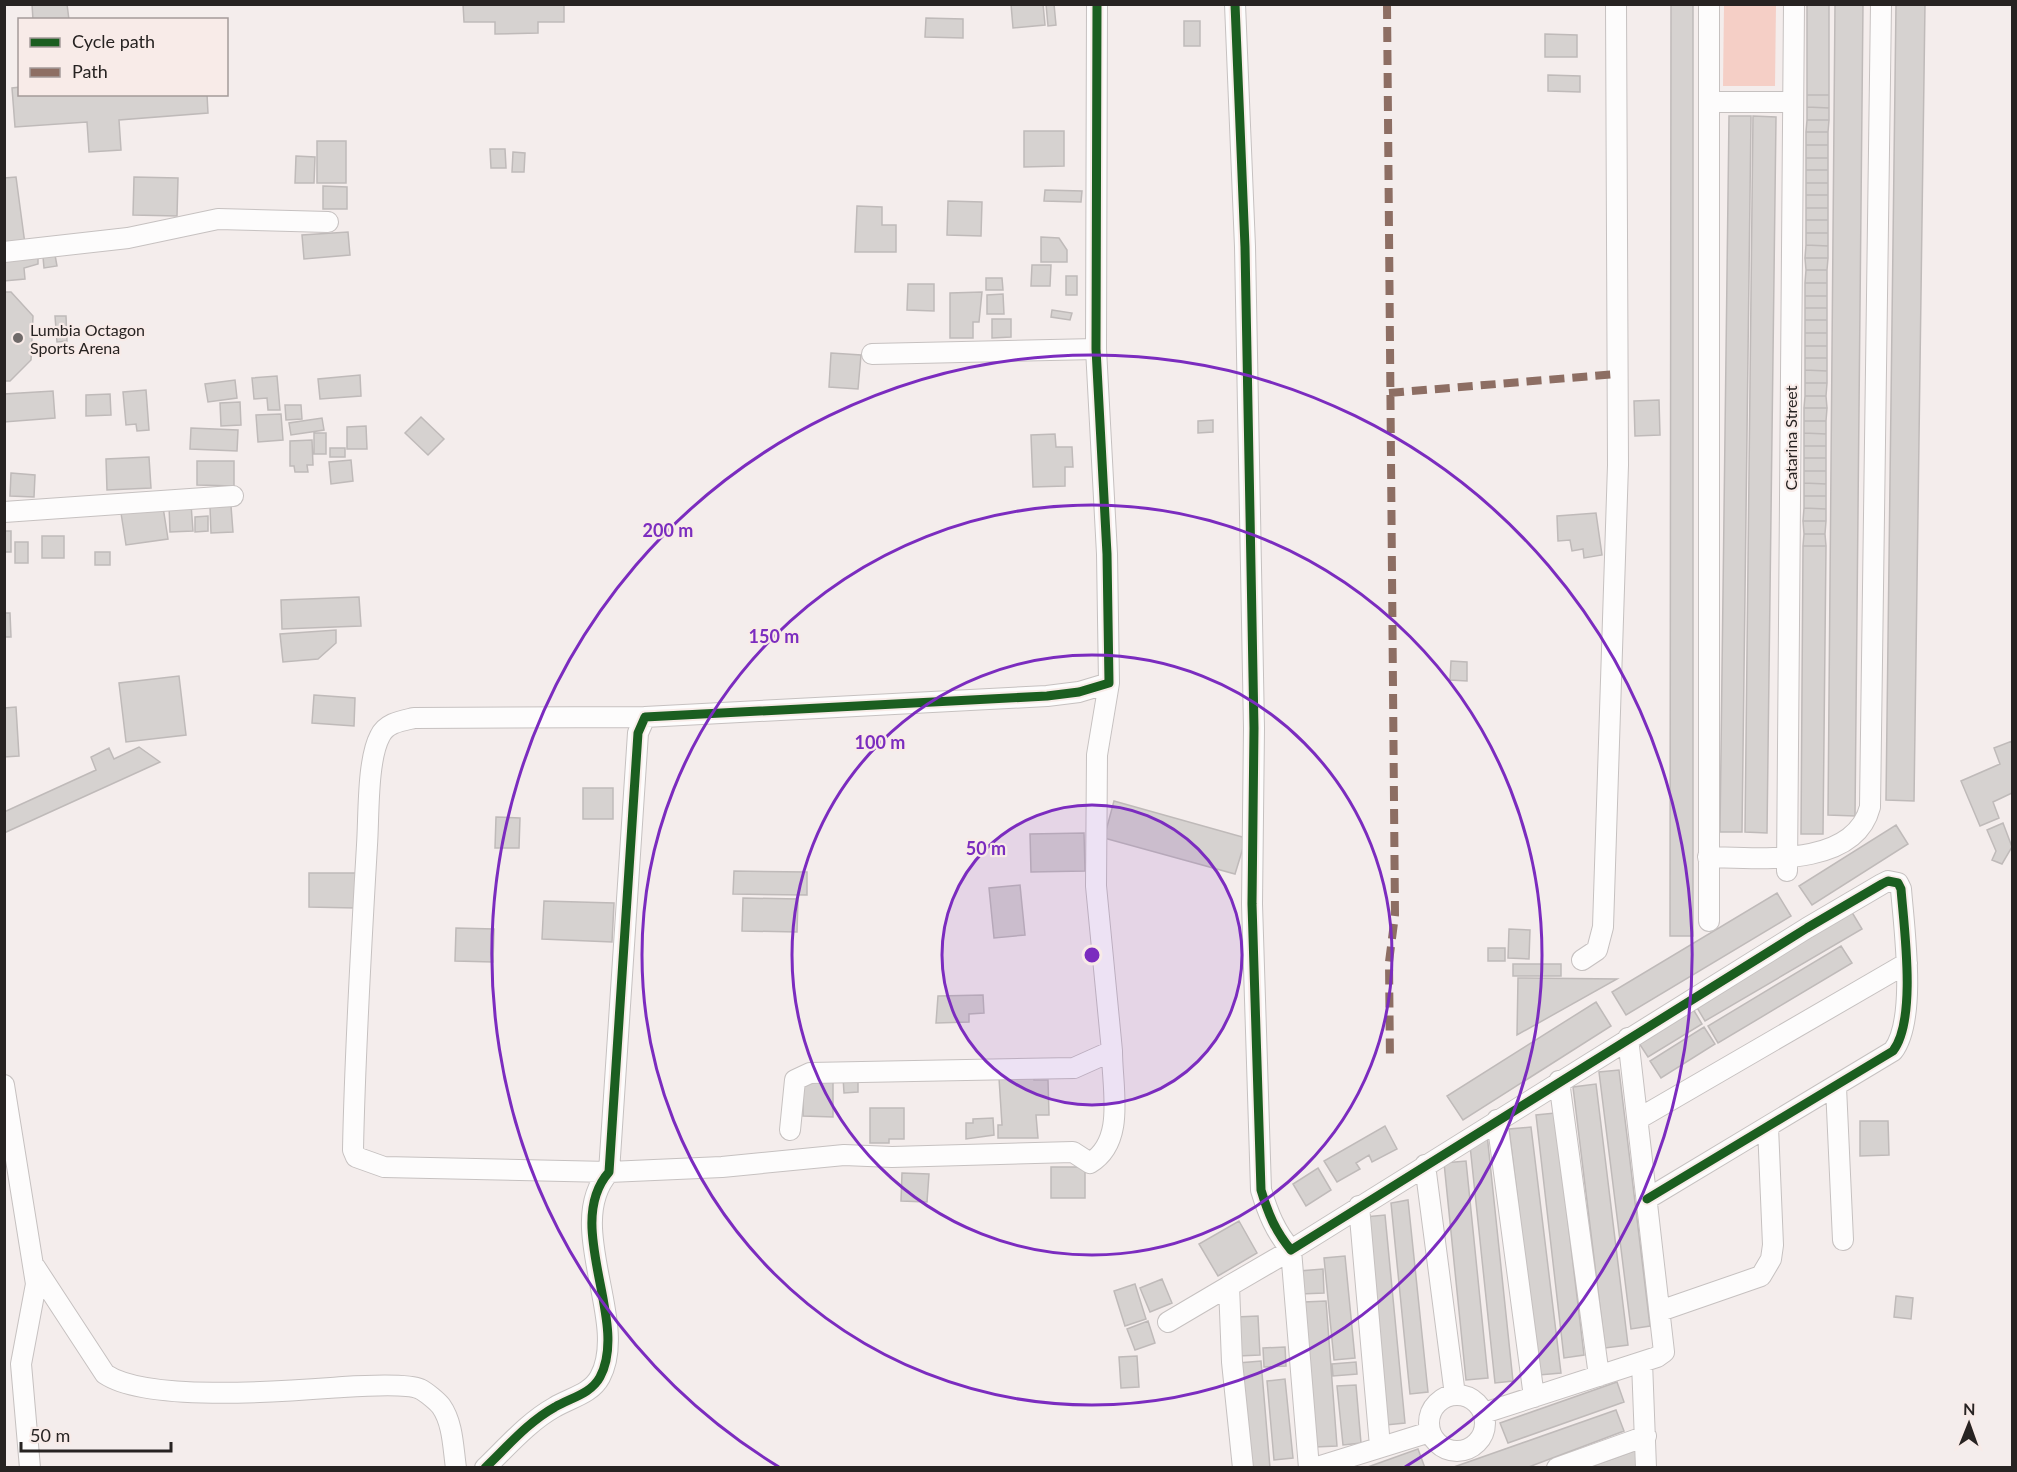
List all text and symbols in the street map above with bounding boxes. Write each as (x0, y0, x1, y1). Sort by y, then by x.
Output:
legend (18, 18, 228, 96)
text: Cycle path (72, 30, 155, 52)
text: Path (72, 60, 108, 82)
place label: Lumbia Octagon Sports Arena (30, 320, 145, 357)
marker: Lumbia Octagon Sports Arena (11, 331, 25, 345)
street label: Catarina Street (1781, 385, 1800, 491)
text: 200 m (643, 519, 693, 541)
text: 150 m (749, 625, 799, 647)
text: 100 m (855, 731, 905, 753)
text: 50 m (966, 837, 1006, 859)
centre of rings (1082, 945, 1102, 965)
north arrow (1939, 1394, 1999, 1454)
text: N (1963, 1399, 1976, 1418)
scale bar (21, 1415, 171, 1453)
text: 50 m (30, 1424, 70, 1446)

